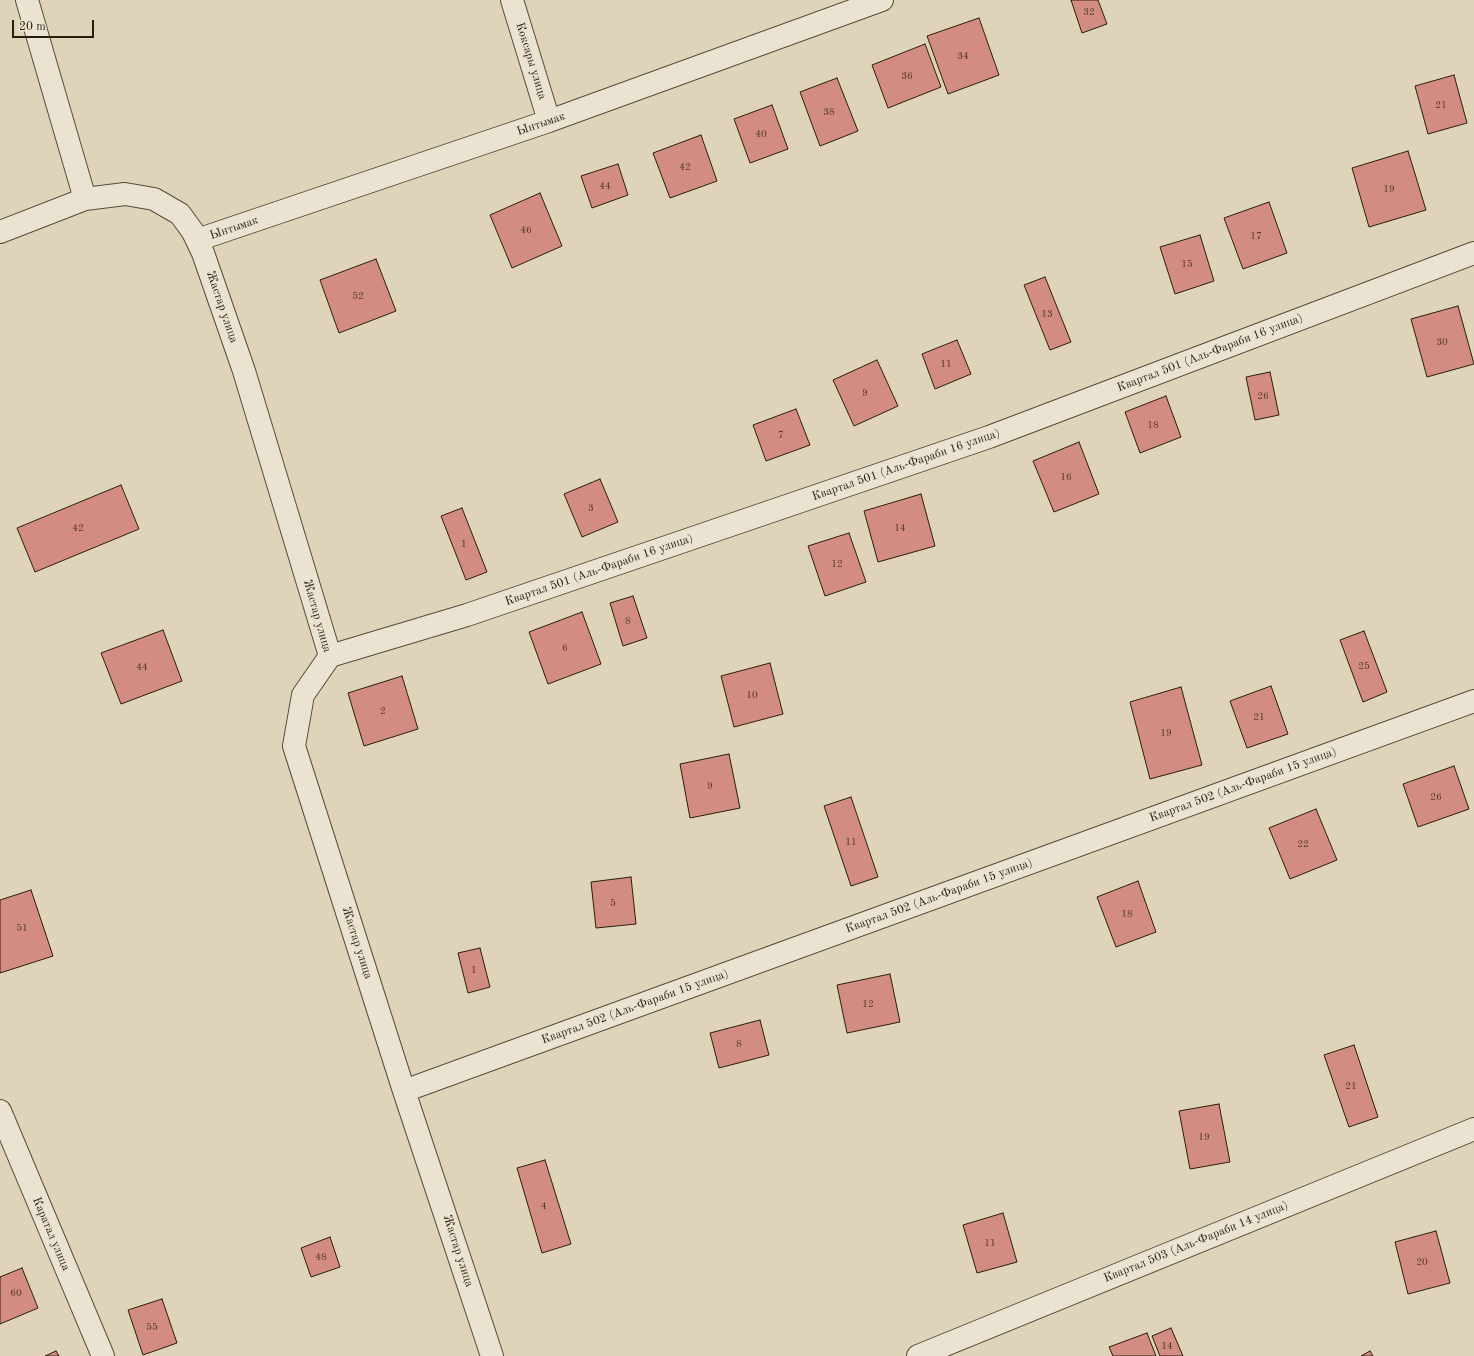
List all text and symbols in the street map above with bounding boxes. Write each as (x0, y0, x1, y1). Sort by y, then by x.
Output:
house number: 32 (1083, 6, 1095, 18)
scale bar (14, 12, 96, 38)
text: 20 m (19, 21, 46, 33)
street label: Коксары улица (512, 21, 550, 101)
house number: 34 (957, 50, 969, 62)
house number: 36 (901, 70, 913, 82)
house number: 21 (1435, 99, 1447, 111)
house number: 38 (823, 106, 835, 118)
street label: Ынтымак (515, 109, 567, 139)
house number: 40 (755, 128, 767, 140)
house number: 42 (679, 161, 691, 173)
house number: 44 (599, 180, 611, 192)
house number: 19 (1383, 183, 1395, 195)
street label: Ынтымак (208, 213, 260, 243)
house number: 46 (520, 224, 532, 236)
house number: 17 (1250, 230, 1262, 242)
house number: 15 (1181, 258, 1193, 270)
street label: Жастар улица (203, 269, 241, 345)
house number: 52 (352, 290, 364, 302)
house number: 13 (1041, 308, 1053, 320)
street label: Квартал 501 (Аль-Фараби 16 улица) (1115, 311, 1305, 395)
house number: 30 (1436, 336, 1448, 348)
house number: 11 (940, 358, 952, 370)
house number: 9 (862, 387, 868, 399)
house number: 26 (1257, 390, 1269, 402)
house number: 18 (1147, 419, 1159, 431)
street label: Квартал 501 (Аль-Фараби 16 улица) (810, 426, 1002, 504)
house number: 7 (778, 429, 784, 441)
house number: 16 (1060, 471, 1072, 483)
house number: 3 (588, 502, 594, 514)
house number: 42 (72, 522, 84, 534)
house number: 14 (894, 522, 906, 534)
street label: Квартал 501 (Аль-Фараби 16 улица) (503, 531, 695, 609)
house number: 1 (461, 538, 467, 550)
house number: 12 (831, 558, 843, 570)
street label: Жастар улица (300, 578, 334, 654)
house number: 8 (625, 615, 631, 627)
house number: 6 (562, 642, 568, 654)
house number: 25 (1358, 660, 1370, 672)
house number: 44 (136, 661, 148, 673)
house number: 10 (746, 689, 758, 701)
house number: 2 (380, 705, 386, 717)
house number: 21 (1253, 711, 1265, 723)
house number: 19 (1160, 727, 1172, 739)
street label: Квартал 502 (Аль-Фараби 15 улица) (1148, 744, 1338, 826)
house number: 9 (707, 780, 713, 792)
house number: 26 (1430, 791, 1442, 803)
house number: 11 (845, 836, 857, 848)
house number: 22 (1297, 838, 1309, 850)
street label: Квартал 502 (Аль-Фараби 15 улица) (844, 855, 1034, 937)
house number: 5 (610, 897, 616, 909)
street label: Жастар улица (339, 905, 375, 981)
house number: 18 (1121, 908, 1133, 920)
house number: 51 (16, 922, 28, 934)
house number: 1 (471, 964, 477, 976)
street label: Квартал 502 (Аль-Фараби 15 улица) (540, 966, 730, 1048)
house number: 12 (862, 998, 874, 1010)
house number: 8 (736, 1038, 742, 1050)
house number: 21 (1345, 1080, 1357, 1092)
house number: 19 (1198, 1131, 1210, 1143)
street label: Каратал улица (29, 1195, 73, 1273)
street label: Квартал 503 (Аль-Фараби 14 улица) (1102, 1198, 1290, 1286)
house number: 4 (541, 1200, 547, 1212)
street label: Жастар улица (440, 1213, 476, 1289)
house number: 11 (984, 1237, 996, 1249)
house number: 48 (315, 1251, 327, 1263)
house number: 20 (1416, 1256, 1428, 1268)
house number: 60 (10, 1287, 22, 1299)
house number: 55 (146, 1321, 158, 1333)
house number: 14 (1161, 1340, 1173, 1352)

